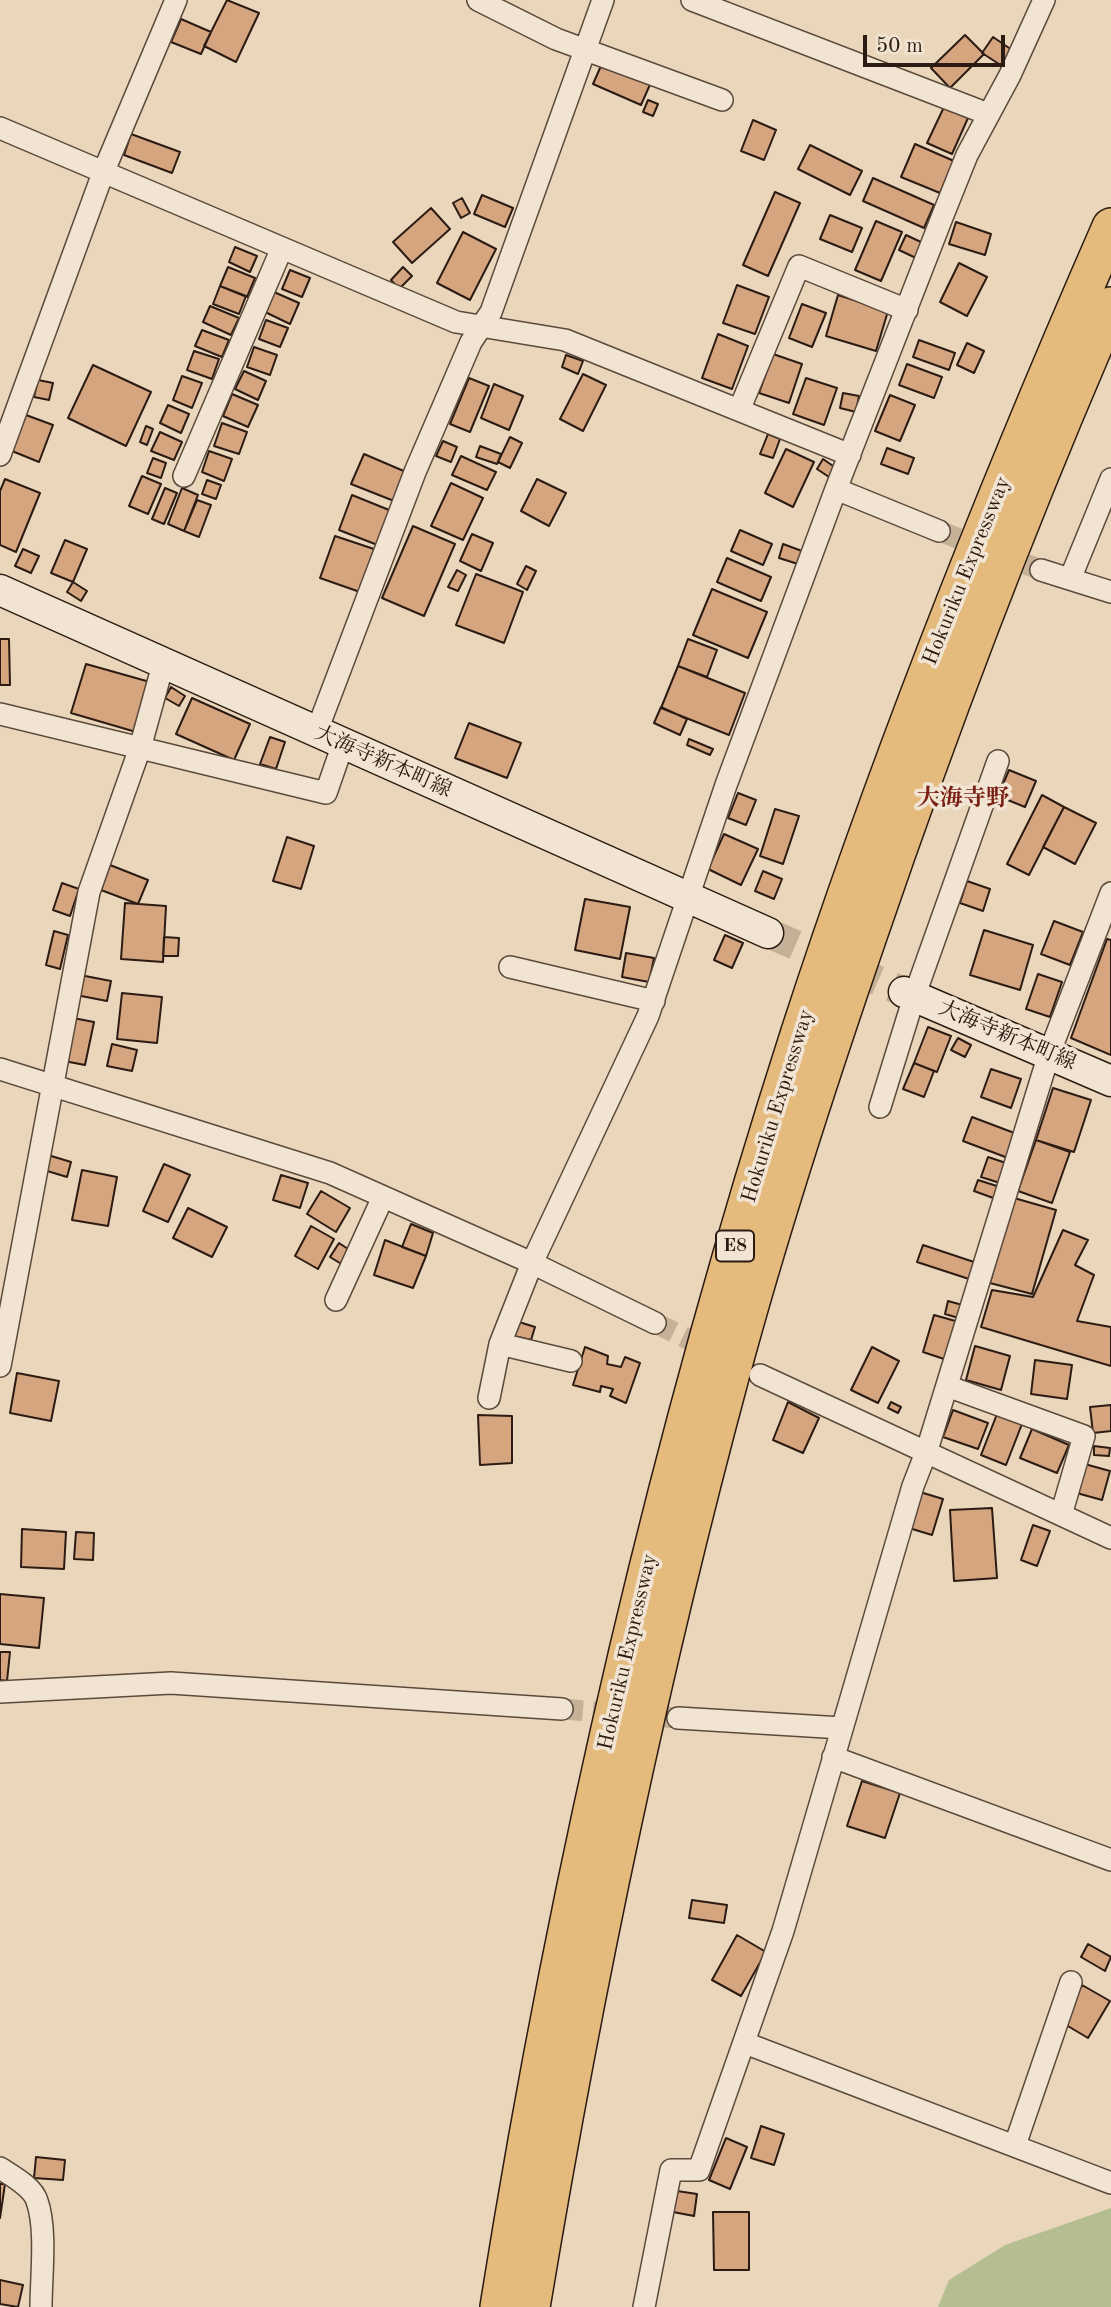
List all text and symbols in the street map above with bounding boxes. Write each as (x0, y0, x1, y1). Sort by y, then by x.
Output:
scale bar (866, 21, 1008, 65)
text: 50 m (876, 36, 923, 57)
street label: Hokuriku Expressway (918, 473, 1016, 669)
street label: 大海寺新本町線 (311, 721, 455, 803)
district label: 大海寺野 (917, 785, 1009, 813)
street label: 大海寺新本町線 (934, 996, 1080, 1076)
street label: Hokuriku Expressway (737, 1006, 819, 1206)
road number: E8 (716, 1230, 754, 1262)
street label: Hokuriku Expressway (593, 1551, 663, 1753)

